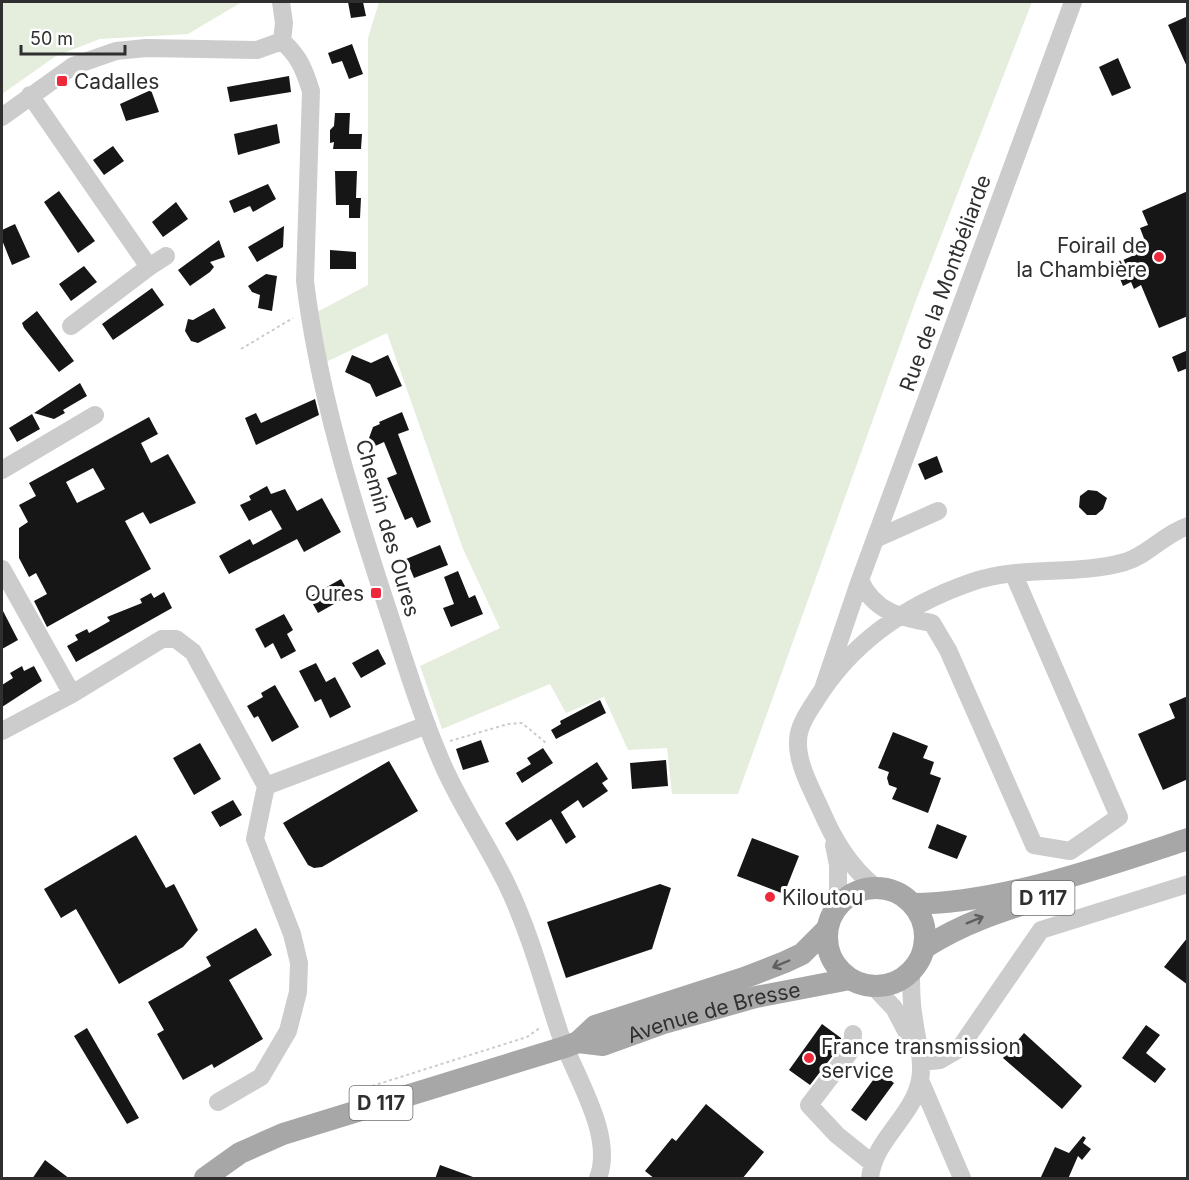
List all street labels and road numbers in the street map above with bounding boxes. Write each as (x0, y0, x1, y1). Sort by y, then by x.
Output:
street label: Rue de la Montbéliarde (894, 171, 996, 395)
street label: Chemin des Oures (351, 436, 425, 620)
road number: D 117 (1012, 881, 1074, 915)
street label: Avenue de Bresse (624, 976, 802, 1048)
road number: D 117 (350, 1086, 412, 1120)

